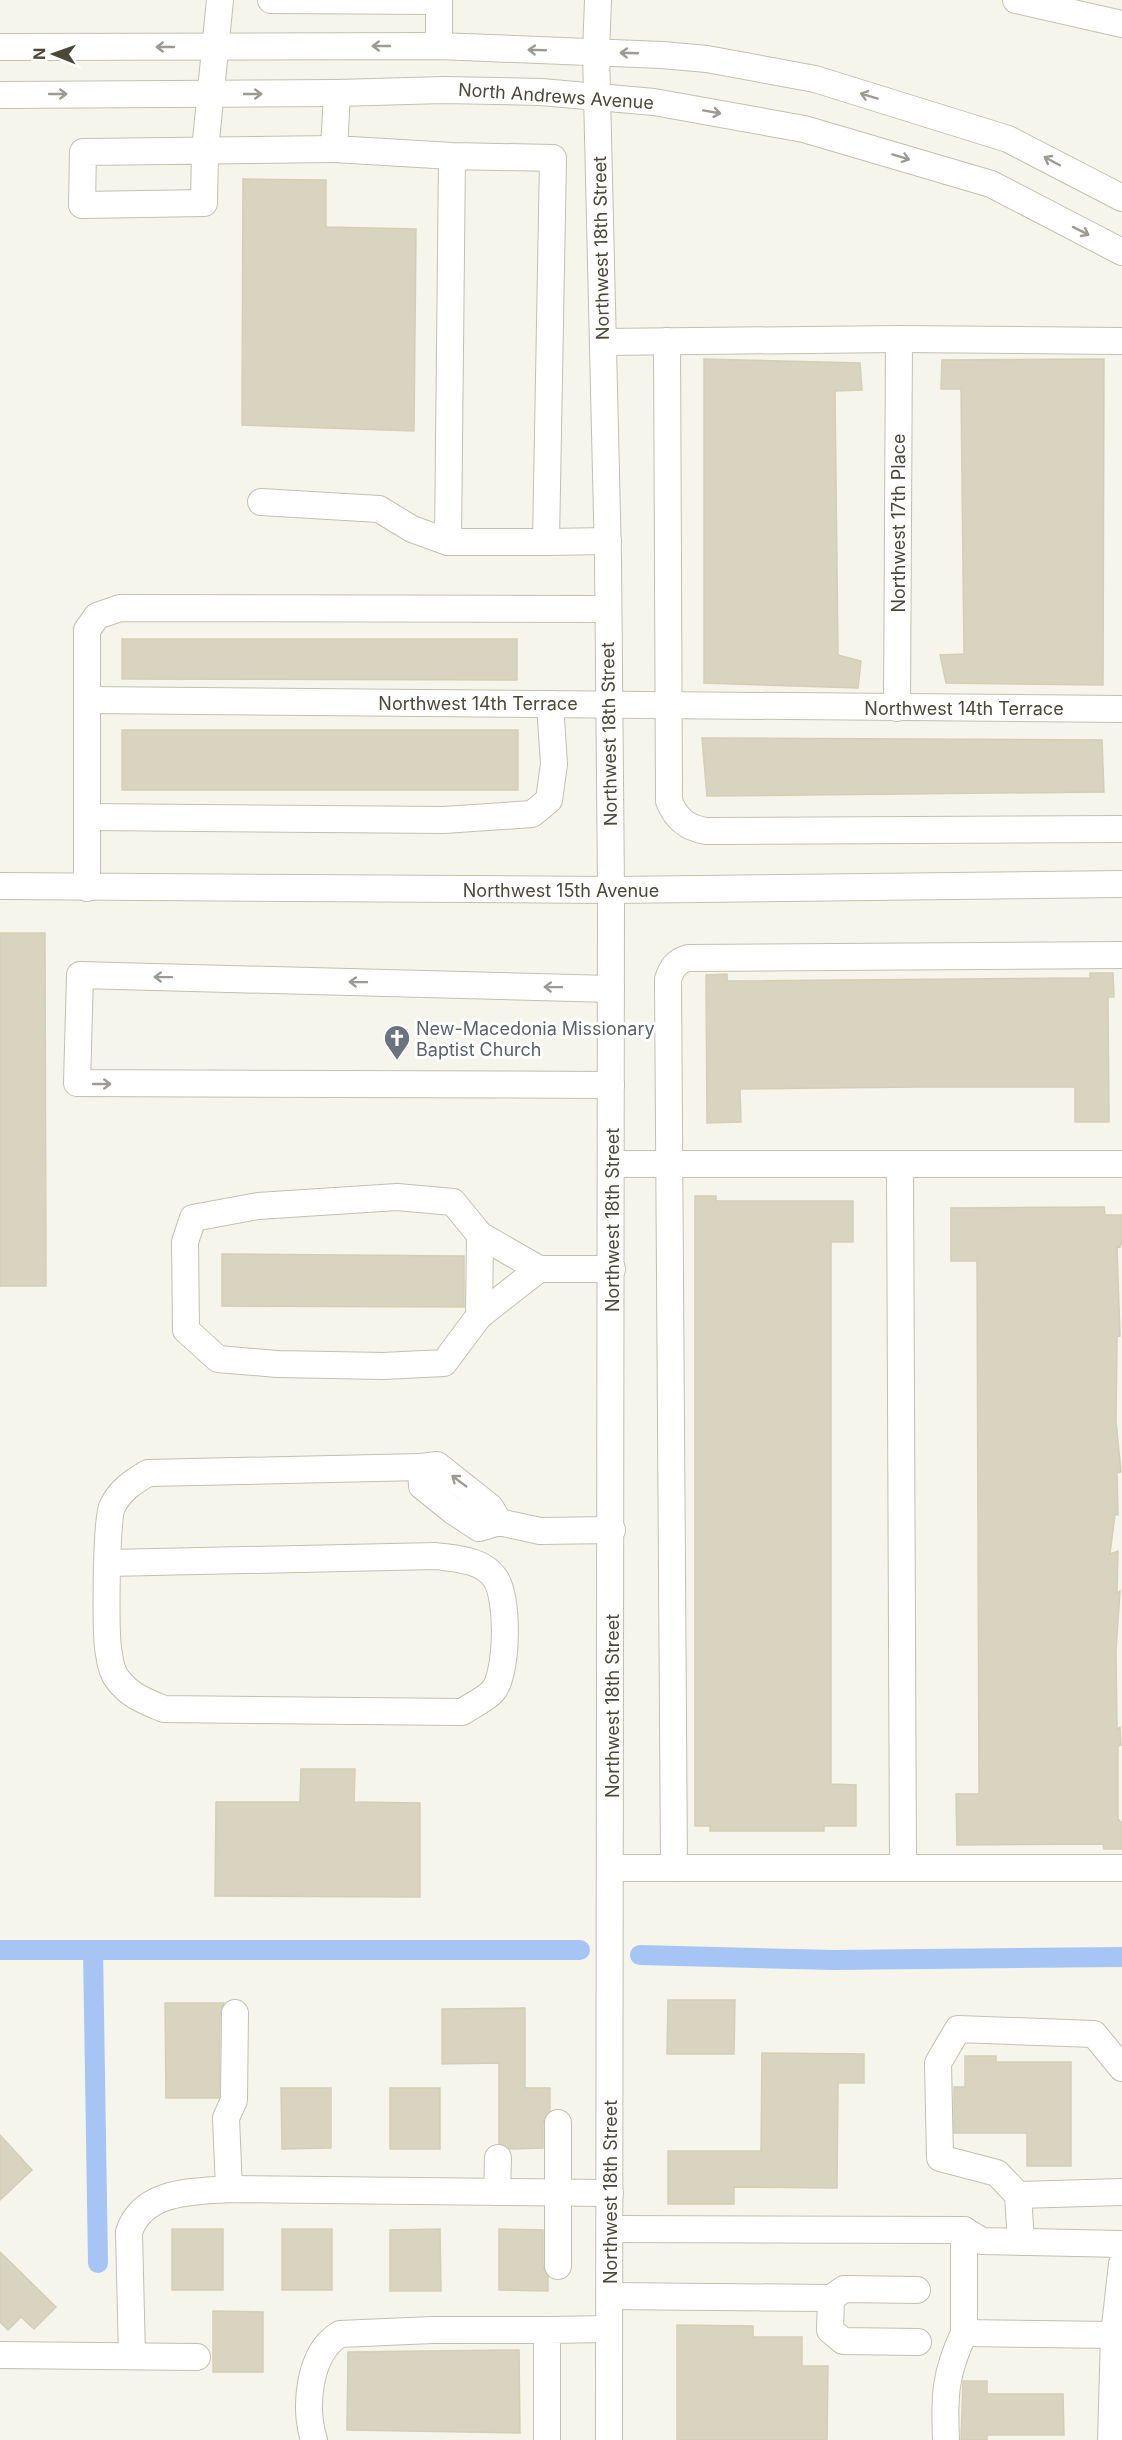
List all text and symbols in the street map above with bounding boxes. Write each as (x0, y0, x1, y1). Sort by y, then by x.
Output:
north arrow (24, 24, 84, 84)
one-way arrow (371, 40, 391, 52)
one-way arrow (155, 41, 175, 53)
one-way arrow (528, 44, 548, 56)
text: N (29, 47, 49, 60)
one-way arrow (620, 48, 640, 59)
street label: North Andrews Avenue (457, 79, 655, 113)
one-way arrow (48, 88, 68, 100)
one-way arrow (243, 88, 263, 100)
one-way arrow (860, 90, 879, 101)
one-way arrow (701, 107, 721, 118)
one-way arrow (891, 152, 910, 163)
one-way arrow (1043, 155, 1061, 166)
street label: Northwest 18th Street (589, 156, 613, 340)
one-way arrow (1071, 226, 1089, 237)
street label: Northwest 17th Place (888, 433, 909, 613)
street label: Northwest 18th Street (597, 642, 621, 826)
street label: Northwest 14th Terrace (378, 693, 578, 714)
street label: Northwest 14th Terrace (864, 698, 1064, 719)
street label: Northwest 15th Avenue (463, 880, 659, 901)
one-way arrow (153, 972, 173, 983)
one-way arrow (348, 977, 368, 988)
one-way arrow (543, 982, 563, 993)
place label: New-Macedonia Missionary Baptist Church (416, 1018, 655, 1060)
church icon: New-Macedonia Missionary Baptist Church (382, 1023, 412, 1061)
one-way arrow (91, 1078, 111, 1090)
street label: Northwest 18th Street (602, 1128, 623, 1312)
one-way arrow (451, 1474, 467, 1487)
street label: Northwest 18th Street (602, 1614, 623, 1798)
street label: Northwest 18th Street (600, 2100, 621, 2284)

